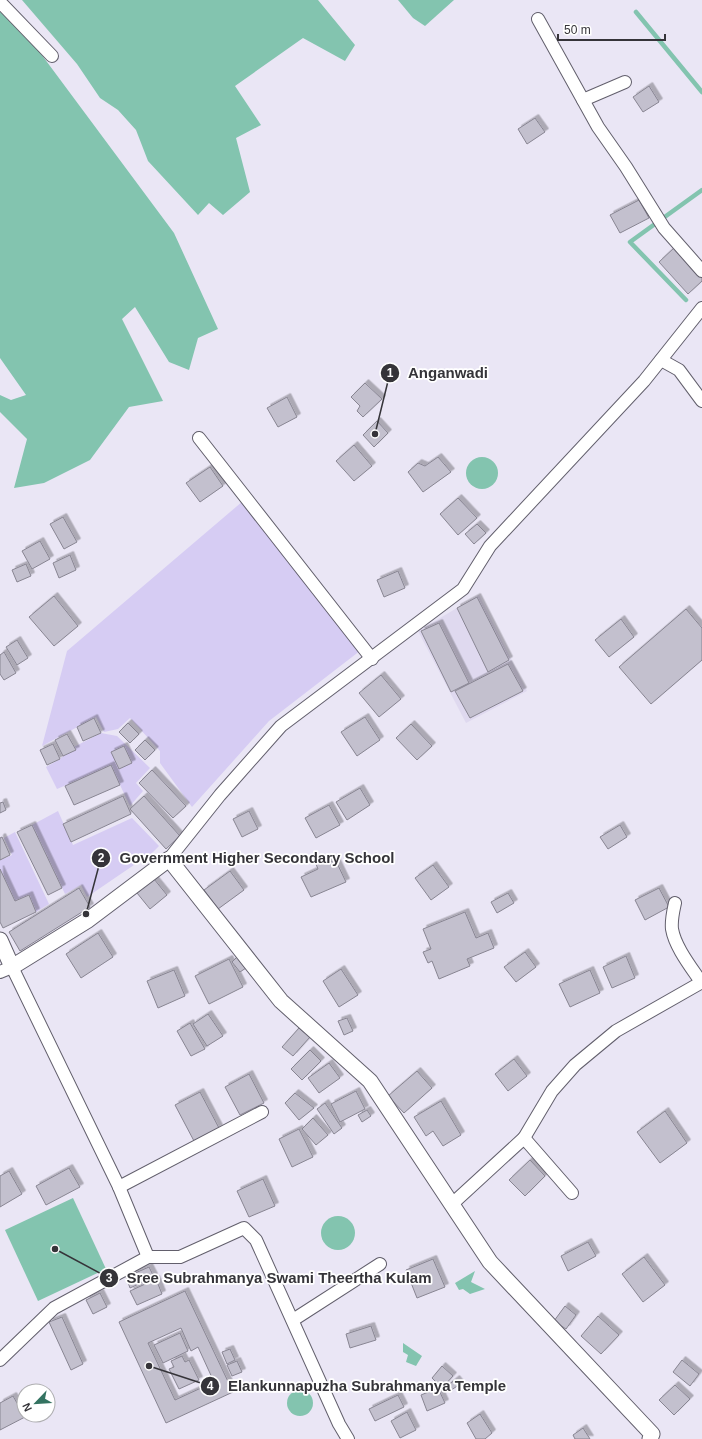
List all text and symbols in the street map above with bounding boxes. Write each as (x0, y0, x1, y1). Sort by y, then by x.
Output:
scale bar (558, 16, 665, 42)
text: 50 m (564, 23, 591, 37)
callout: Anganwadi (380, 360, 496, 387)
text: Anganwadi (408, 364, 488, 381)
text: 1 (387, 366, 394, 380)
callout: Government Higher Secondary School (91, 845, 402, 872)
text: Government Higher Secondary School (119, 849, 395, 866)
text: 2 (98, 851, 105, 865)
callout: Sree Subrahmanya Swami Theertha Kulam (99, 1264, 440, 1291)
text: Sree Subrahmanya Swami Theertha Kulam (126, 1269, 432, 1286)
text: 3 (106, 1271, 113, 1285)
callout: Elankunnapuzha Subrahmanya Temple (200, 1373, 514, 1400)
text: Elankunnapuzha Subrahmanya Temple (228, 1377, 506, 1394)
text: 4 (207, 1379, 214, 1393)
north arrow (16, 1383, 56, 1423)
text: N (20, 1401, 34, 1413)

